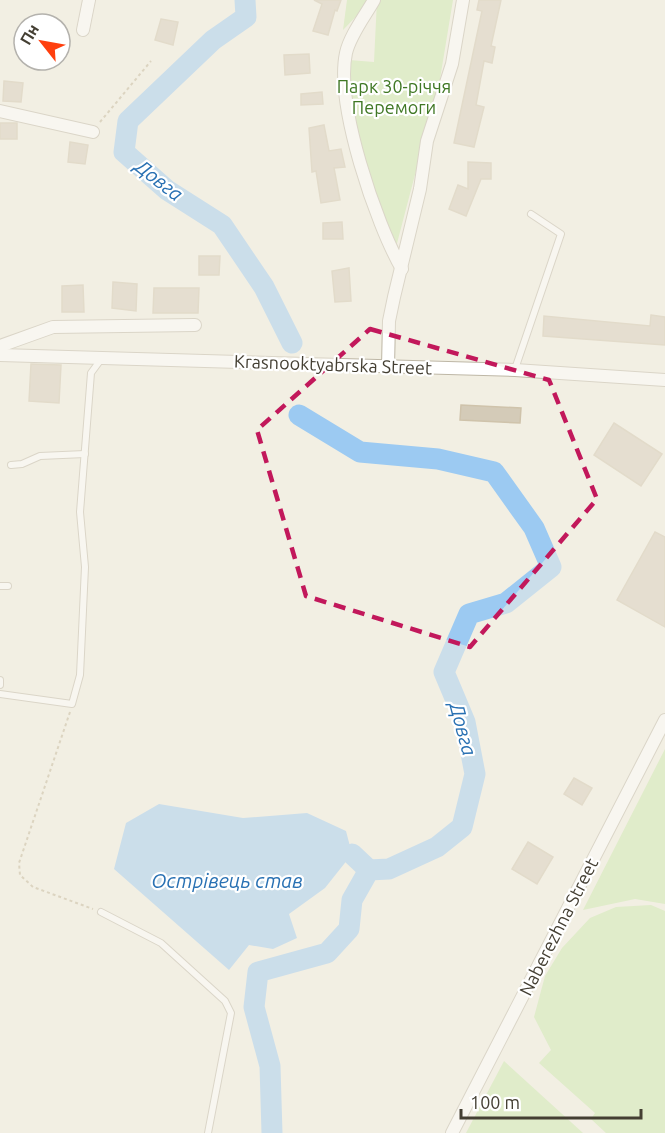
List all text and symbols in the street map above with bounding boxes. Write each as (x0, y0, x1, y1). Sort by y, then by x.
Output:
north arrow (12, 12, 72, 72)
text: Пн (16, 21, 42, 48)
park label: Парк 30-річчя Перемоги (337, 76, 451, 117)
water label: Довга (129, 153, 188, 205)
street label: Krasnooktyabrska Street (234, 351, 432, 377)
water label: Довга (445, 698, 482, 758)
street label: Naberezhna Street (515, 854, 601, 999)
water label: Острівець став (151, 869, 303, 892)
scale bar (461, 1082, 641, 1120)
text: 100 m (470, 1092, 520, 1112)

